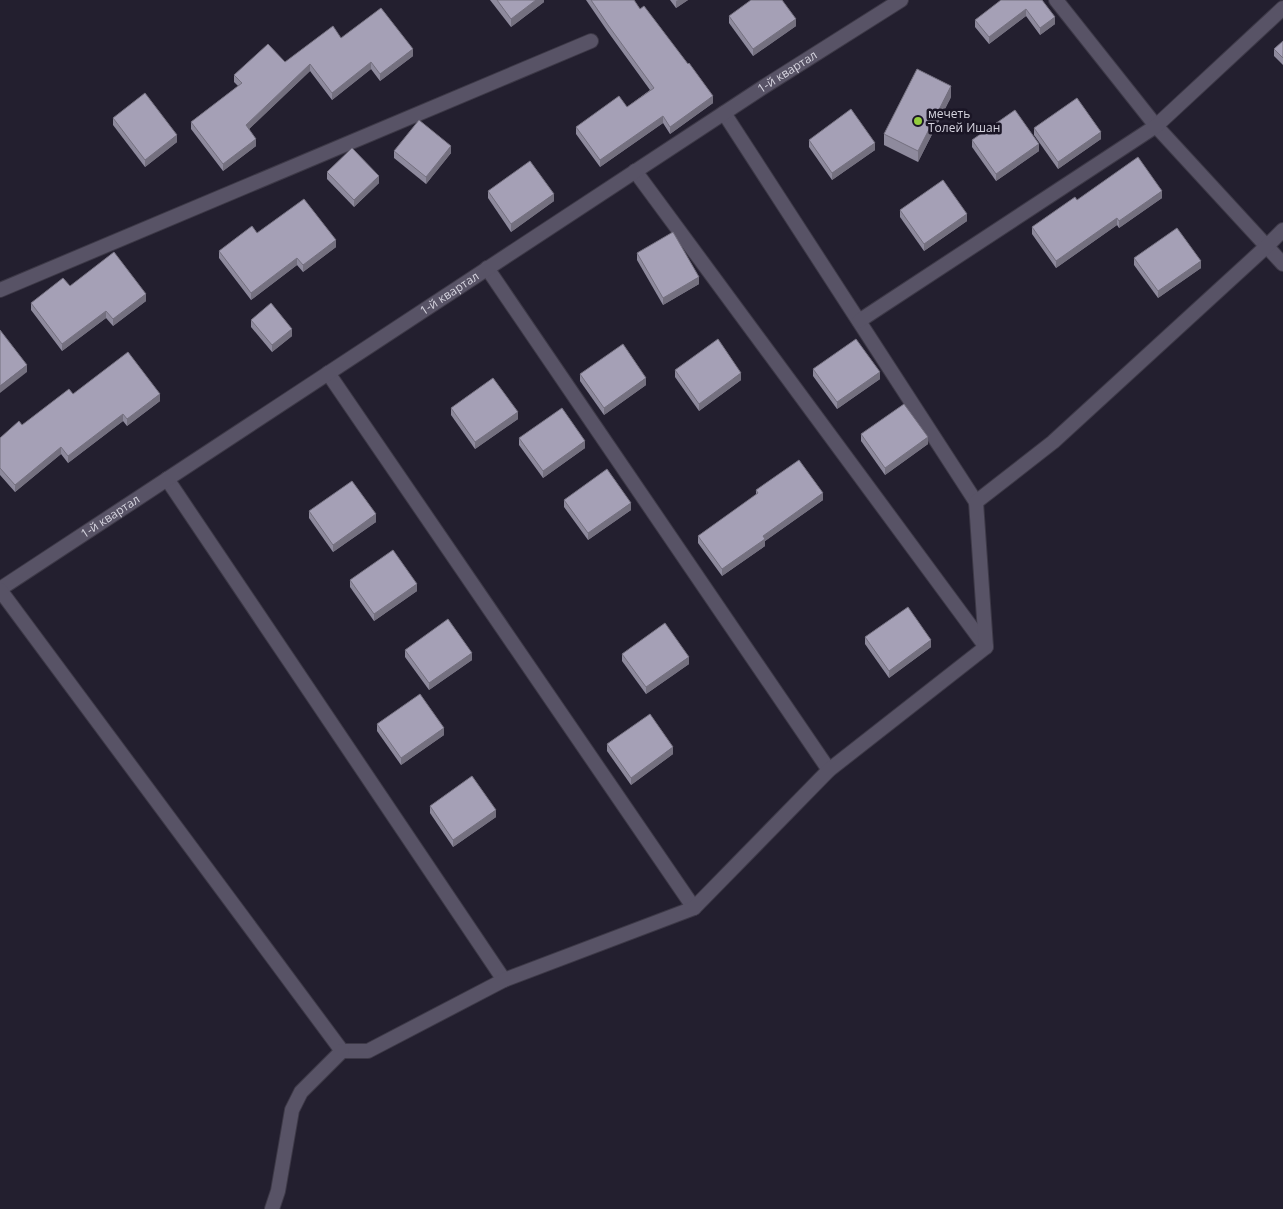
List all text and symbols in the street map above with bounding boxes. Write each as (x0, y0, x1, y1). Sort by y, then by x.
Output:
street label: 1-й квартал (754, 46, 820, 97)
place label: мечеть Толей Ишан (928, 105, 1000, 136)
marker: мечеть Толей Ишан (912, 115, 924, 127)
street label: 1-й квартал (416, 267, 482, 319)
street label: 1-й квартал (77, 490, 143, 542)

